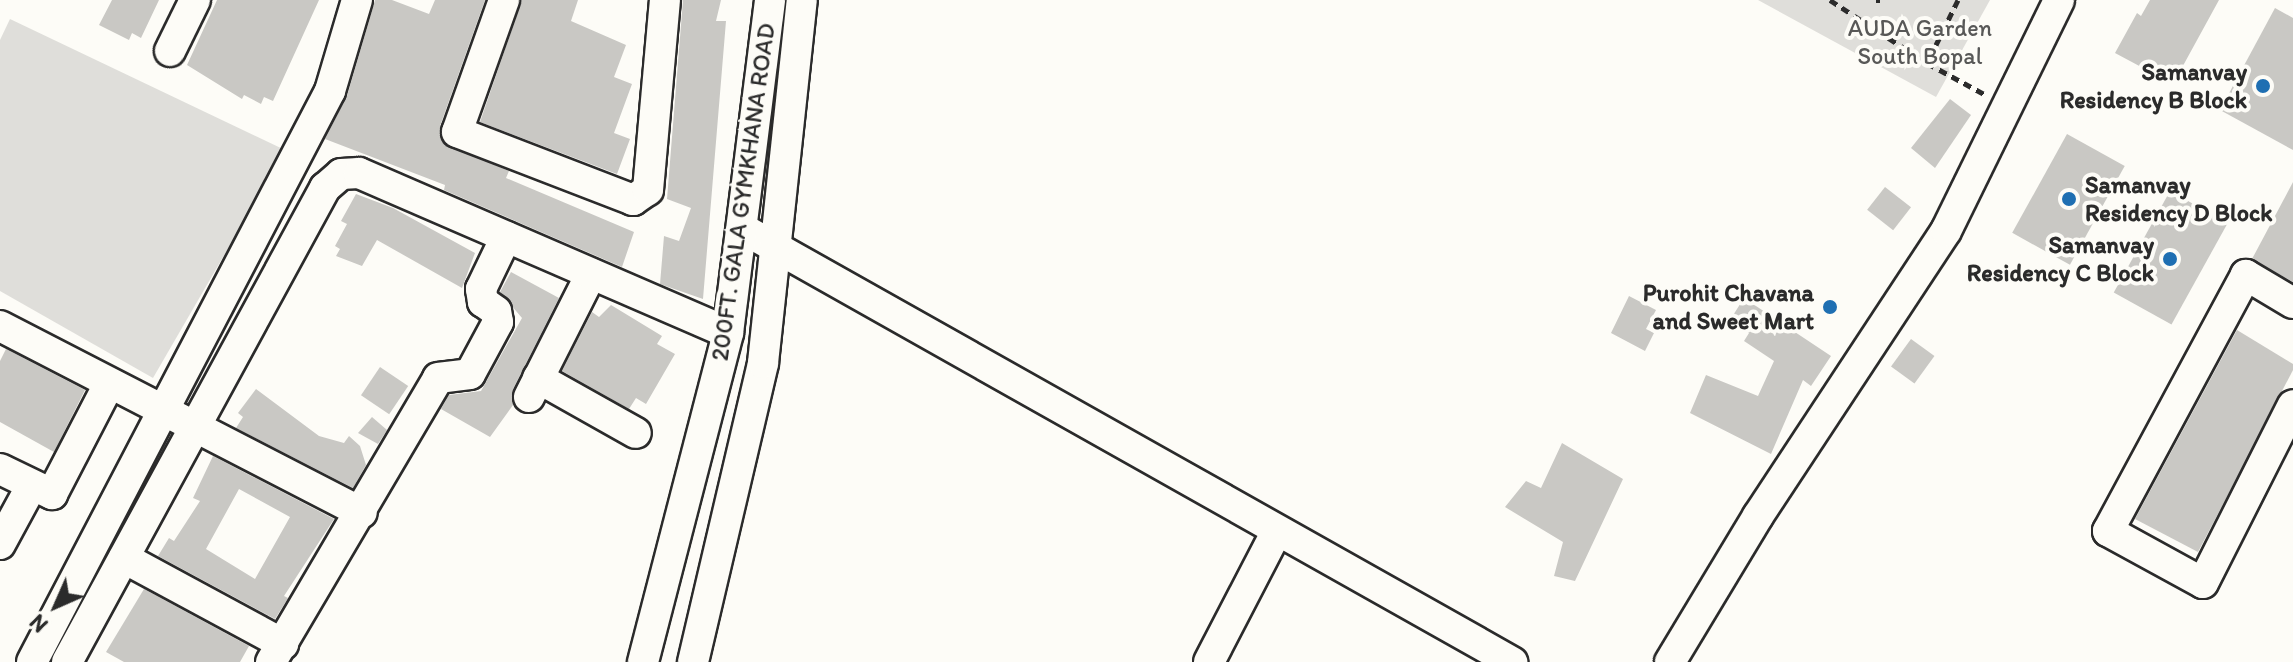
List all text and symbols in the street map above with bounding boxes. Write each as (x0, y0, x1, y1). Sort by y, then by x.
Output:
park label: AUDA Garden South Bopal (1848, 14, 1992, 70)
street label: 200FT. GALA GYMKHANA ROAD (705, 22, 781, 362)
place label: Samanvay Residency B Block (2060, 58, 2247, 114)
marker: Samanvay Residency B Block (2254, 77, 2272, 95)
place label: Samanvay Residency D Block (2085, 171, 2273, 227)
marker: Samanvay Residency D Block (2060, 190, 2078, 208)
place label: Samanvay Residency C Block (1967, 231, 2154, 287)
marker: Samanvay Residency C Block (2161, 250, 2179, 268)
place label: Purohit Chavana and Sweet Mart (1643, 279, 1814, 335)
marker: Purohit Chavana and Sweet Mart (1821, 298, 1839, 316)
north arrow (16, 566, 96, 646)
text: N (24, 609, 53, 638)

